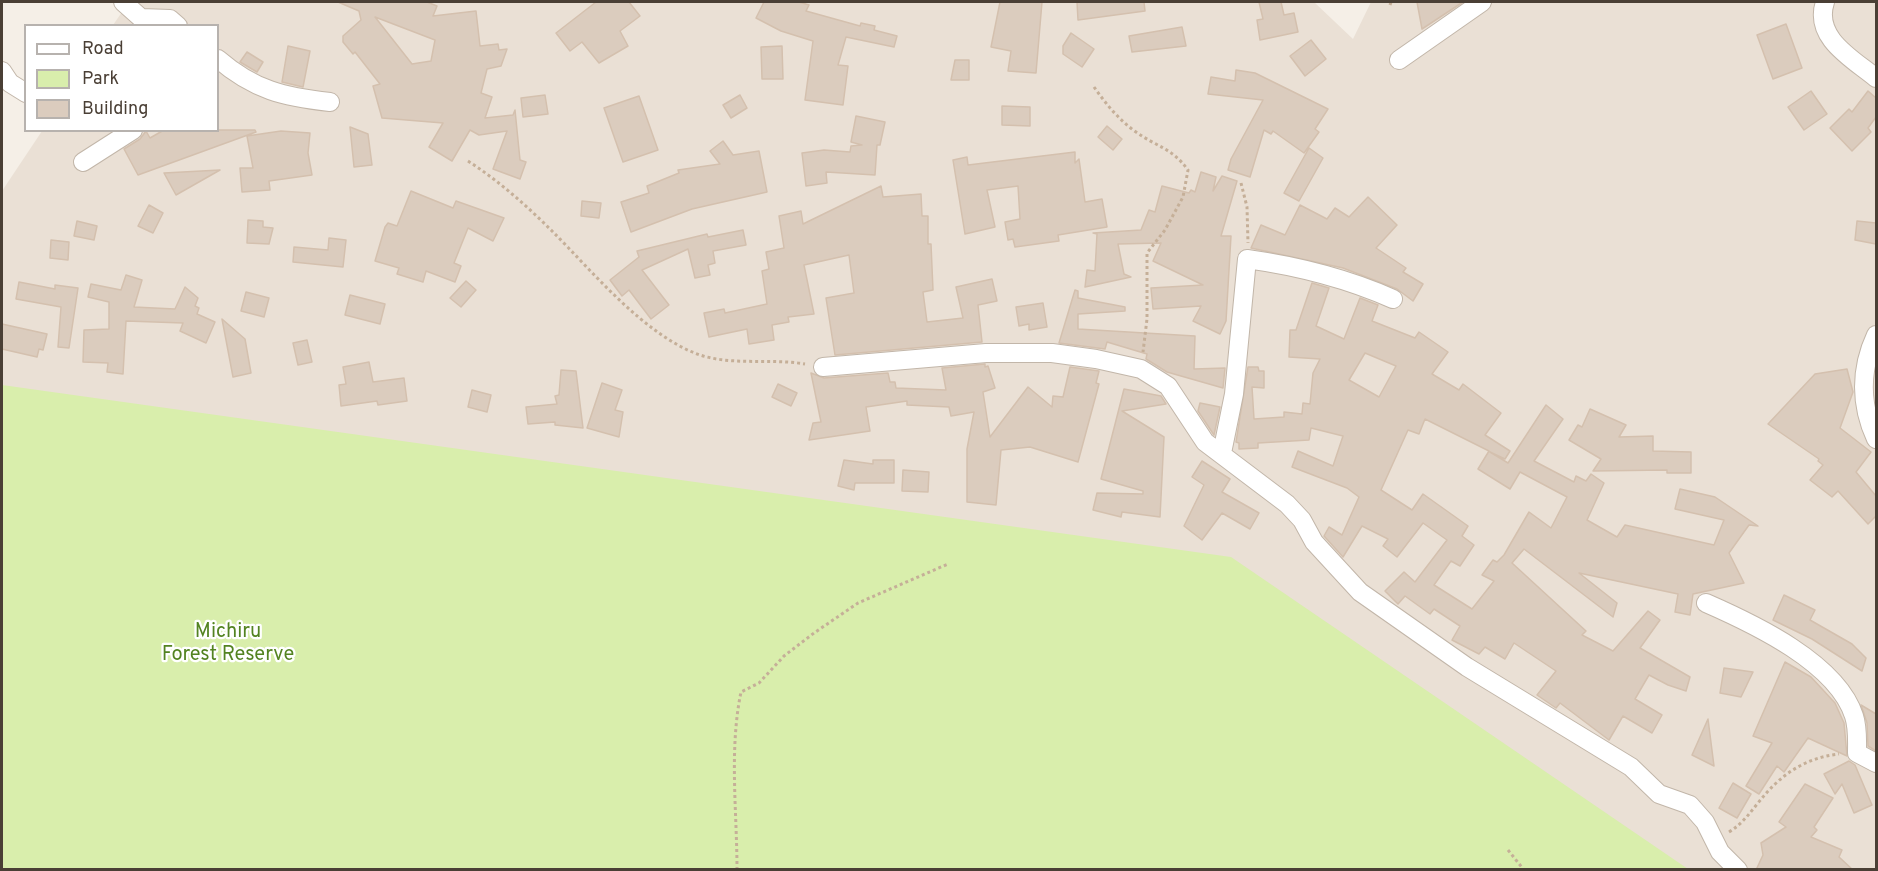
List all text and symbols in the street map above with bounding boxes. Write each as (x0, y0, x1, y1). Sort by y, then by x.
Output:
legend (24, 24, 219, 132)
text: Road (82, 38, 124, 61)
text: Park (82, 68, 119, 91)
text: Building (82, 98, 148, 121)
park label: Michiru Forest Reserve (162, 621, 294, 668)

